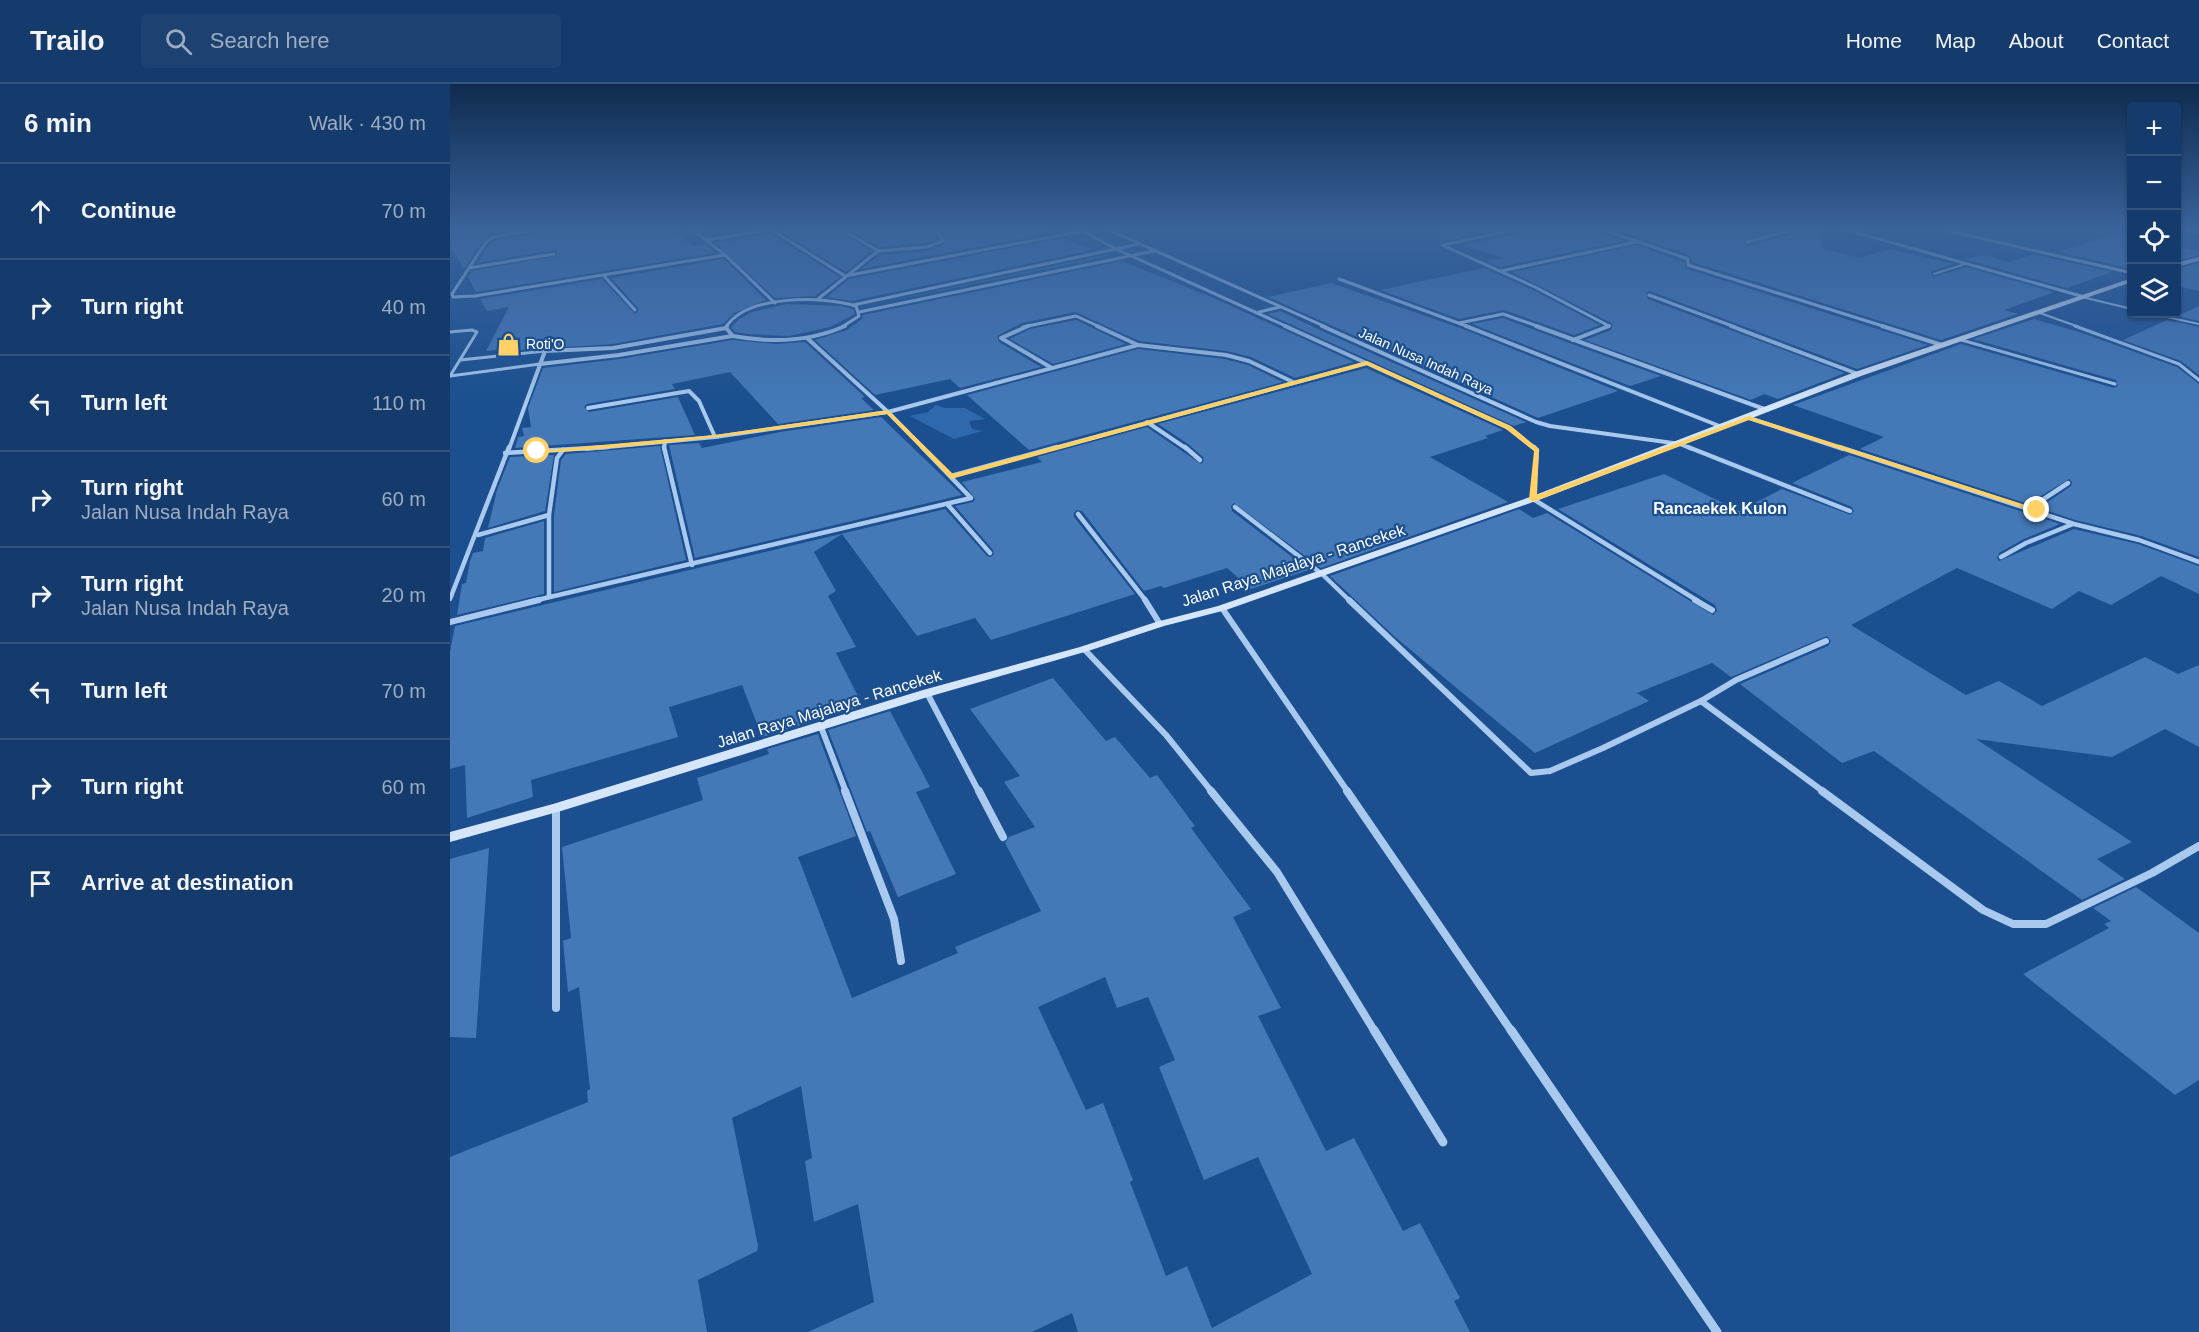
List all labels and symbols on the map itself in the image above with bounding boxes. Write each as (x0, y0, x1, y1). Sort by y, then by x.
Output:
street label: Jalan Nusa Indah Raya (1356, 324, 1496, 398)
shop icon: Roti'O (495, 331, 521, 357)
place label: Roti'O (526, 336, 565, 352)
route start (523, 437, 549, 463)
route end (2023, 496, 2049, 522)
district label: Rancaekek Kulon (1653, 500, 1787, 517)
street label: Jalan Raya Majalaya - Rancekek (1179, 521, 1408, 610)
street label: Jalan Raya Majalaya - Rancekek (715, 666, 944, 751)

